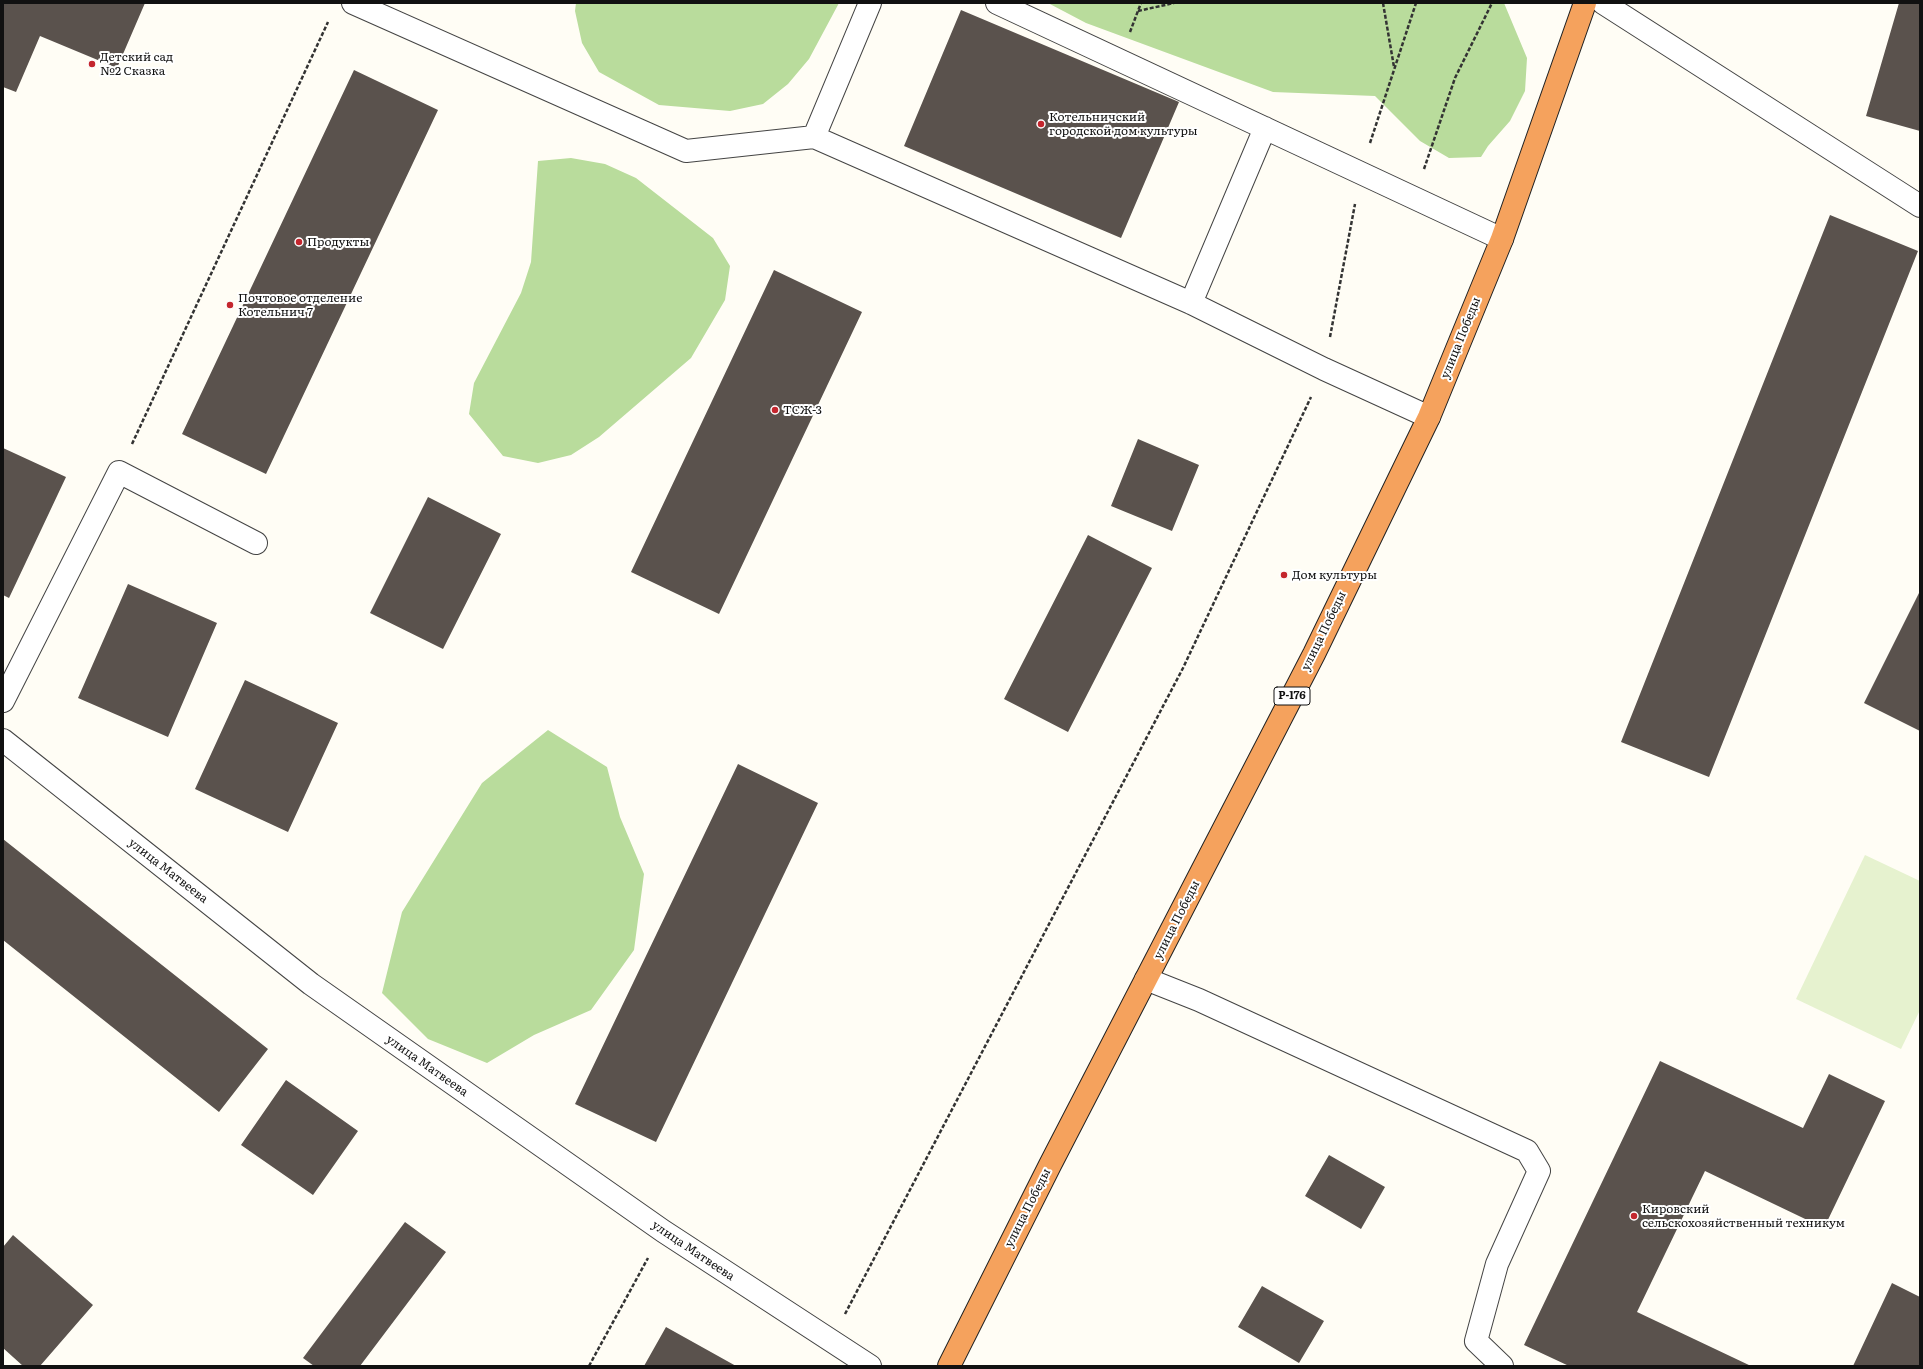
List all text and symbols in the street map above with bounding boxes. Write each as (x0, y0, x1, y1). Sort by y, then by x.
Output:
place label: Детский сад №2 Сказка (100, 50, 173, 78)
marker: Детский сад №2 Сказка (87, 59, 97, 69)
place label: Котельничский городской дом культуры (1049, 110, 1198, 138)
marker: Котельничский городской дом культуры (1036, 119, 1046, 129)
place label: Продукты (307, 235, 369, 249)
marker: Продукты (294, 237, 304, 247)
place label: Почтовое отделение Котельнич 7 (238, 291, 362, 319)
street label: улица Победы (1438, 295, 1484, 381)
marker: Почтовое отделение Котельнич 7 (225, 300, 235, 310)
place label: ТСЖ-3 (783, 403, 822, 417)
marker: ТСЖ-3 (770, 405, 780, 415)
place label: Дом культуры (1292, 568, 1377, 582)
marker: Дом культуры (1279, 570, 1289, 580)
street label: улица Победы (1299, 589, 1349, 673)
road number: Р-176 (1274, 687, 1310, 705)
street label: улица Матвеева (125, 836, 211, 906)
street label: улица Победы (1151, 878, 1203, 962)
street label: улица Матвеева (383, 1032, 471, 1100)
street label: улица Победы (1002, 1166, 1054, 1250)
place label: Кировский сельскохозяйственный техникум (1642, 1202, 1845, 1230)
marker: Кировский сельскохозяйственный техникум (1629, 1211, 1639, 1221)
street label: улица Матвеева (649, 1218, 737, 1284)

